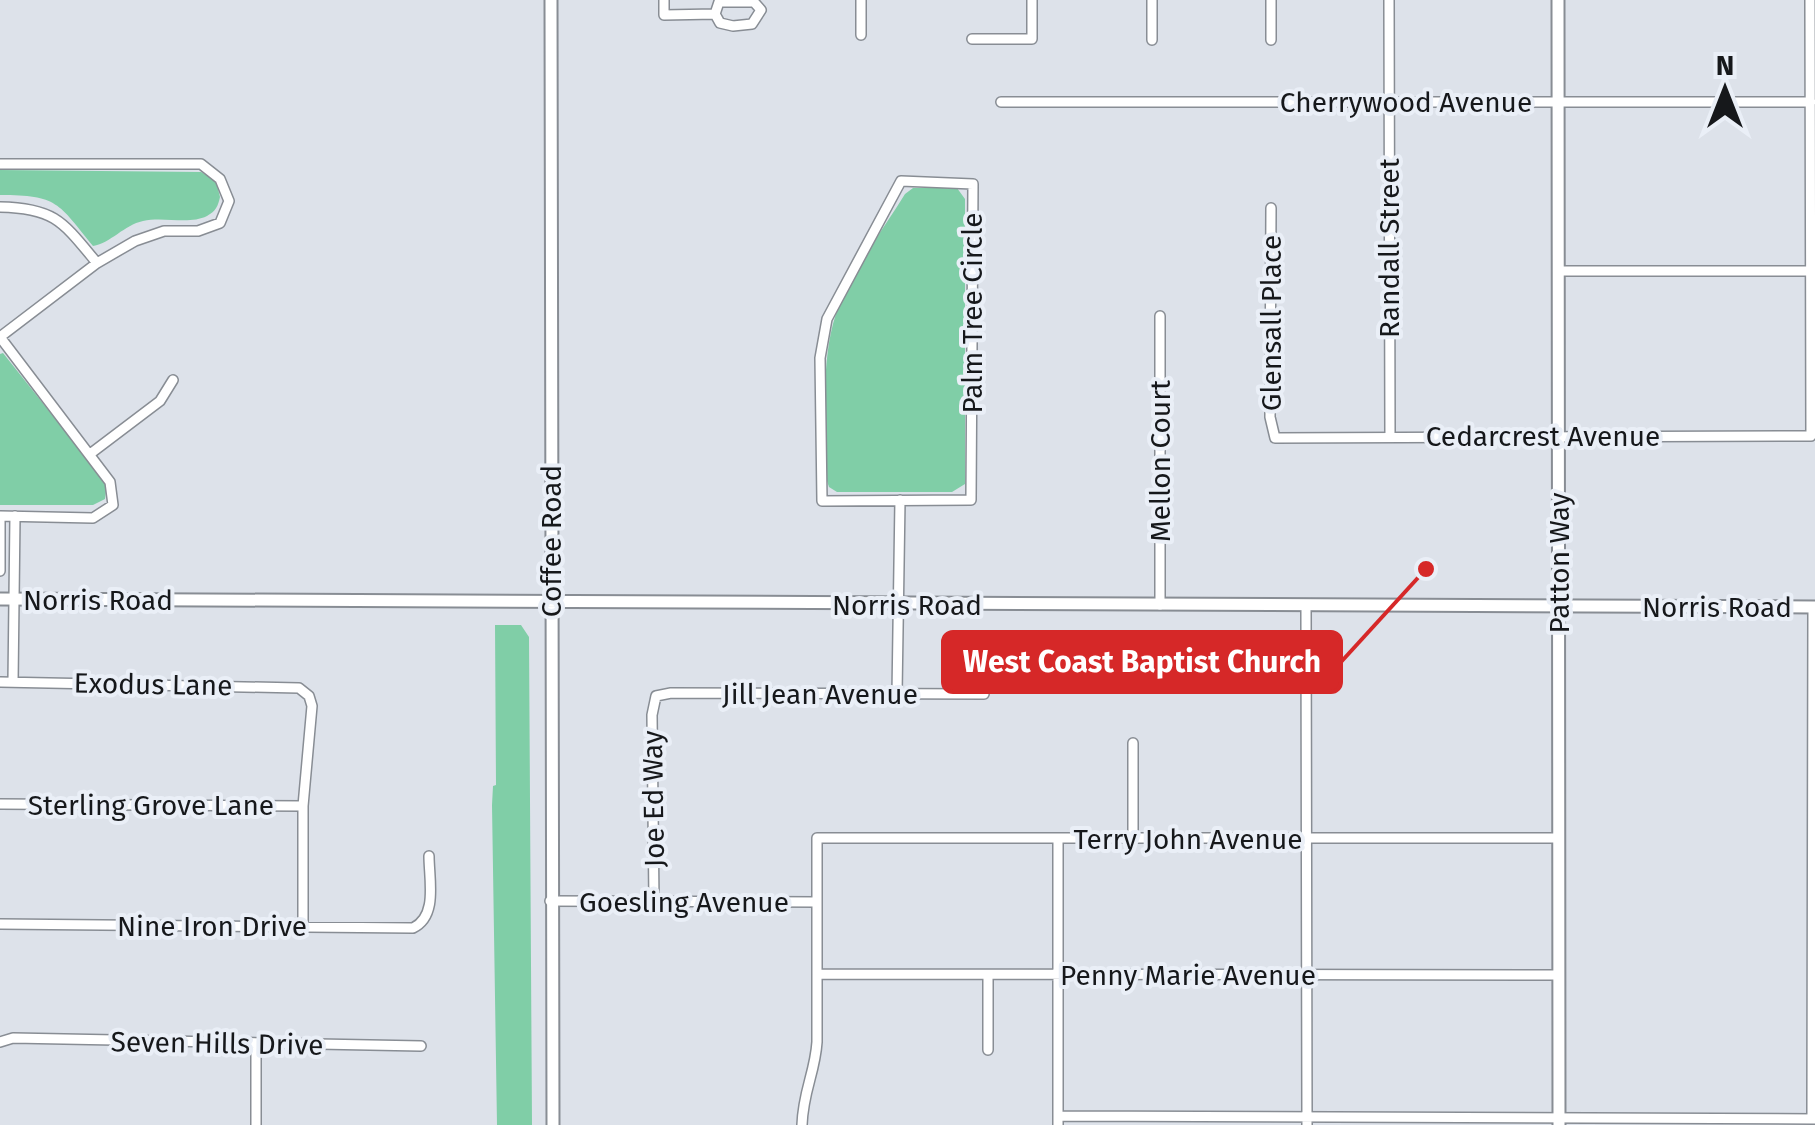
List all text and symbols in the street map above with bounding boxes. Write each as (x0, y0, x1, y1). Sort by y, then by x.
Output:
north arrow (1675, 40, 1775, 140)
text: N (1716, 49, 1734, 82)
street label: Cherrywood Avenue (1280, 86, 1532, 119)
street label: Randall Street (1373, 157, 1406, 338)
street label: Palm Tree Circle (956, 212, 989, 414)
street label: Glensall Place (1255, 235, 1288, 411)
street label: Mellon Court (1144, 379, 1177, 542)
street label: Cedarcrest Avenue (1426, 420, 1660, 453)
street label: Coffee Road (535, 465, 568, 617)
street label: Patton Way (1543, 492, 1576, 633)
street label: Norris Road (23, 584, 173, 617)
street label: Norris Road (832, 589, 982, 622)
street label: Norris Road (1642, 591, 1792, 624)
callout: West Coast Baptist Church (943, 632, 1341, 692)
text: West Coast Baptist Church (963, 644, 1321, 680)
street label: Exodus Lane (73, 667, 233, 702)
street label: Jill Jean Avenue (722, 678, 918, 711)
street label: Joe Ed Way (636, 730, 671, 868)
street label: Sterling Grove Lane (28, 789, 274, 822)
street label: Terry John Avenue (1073, 823, 1303, 856)
street label: Goesling Avenue (579, 886, 789, 919)
street label: Nine Iron Drive (117, 910, 307, 943)
street label: Penny Marie Avenue (1060, 959, 1316, 992)
street label: Seven Hills Drive (110, 1025, 324, 1062)

